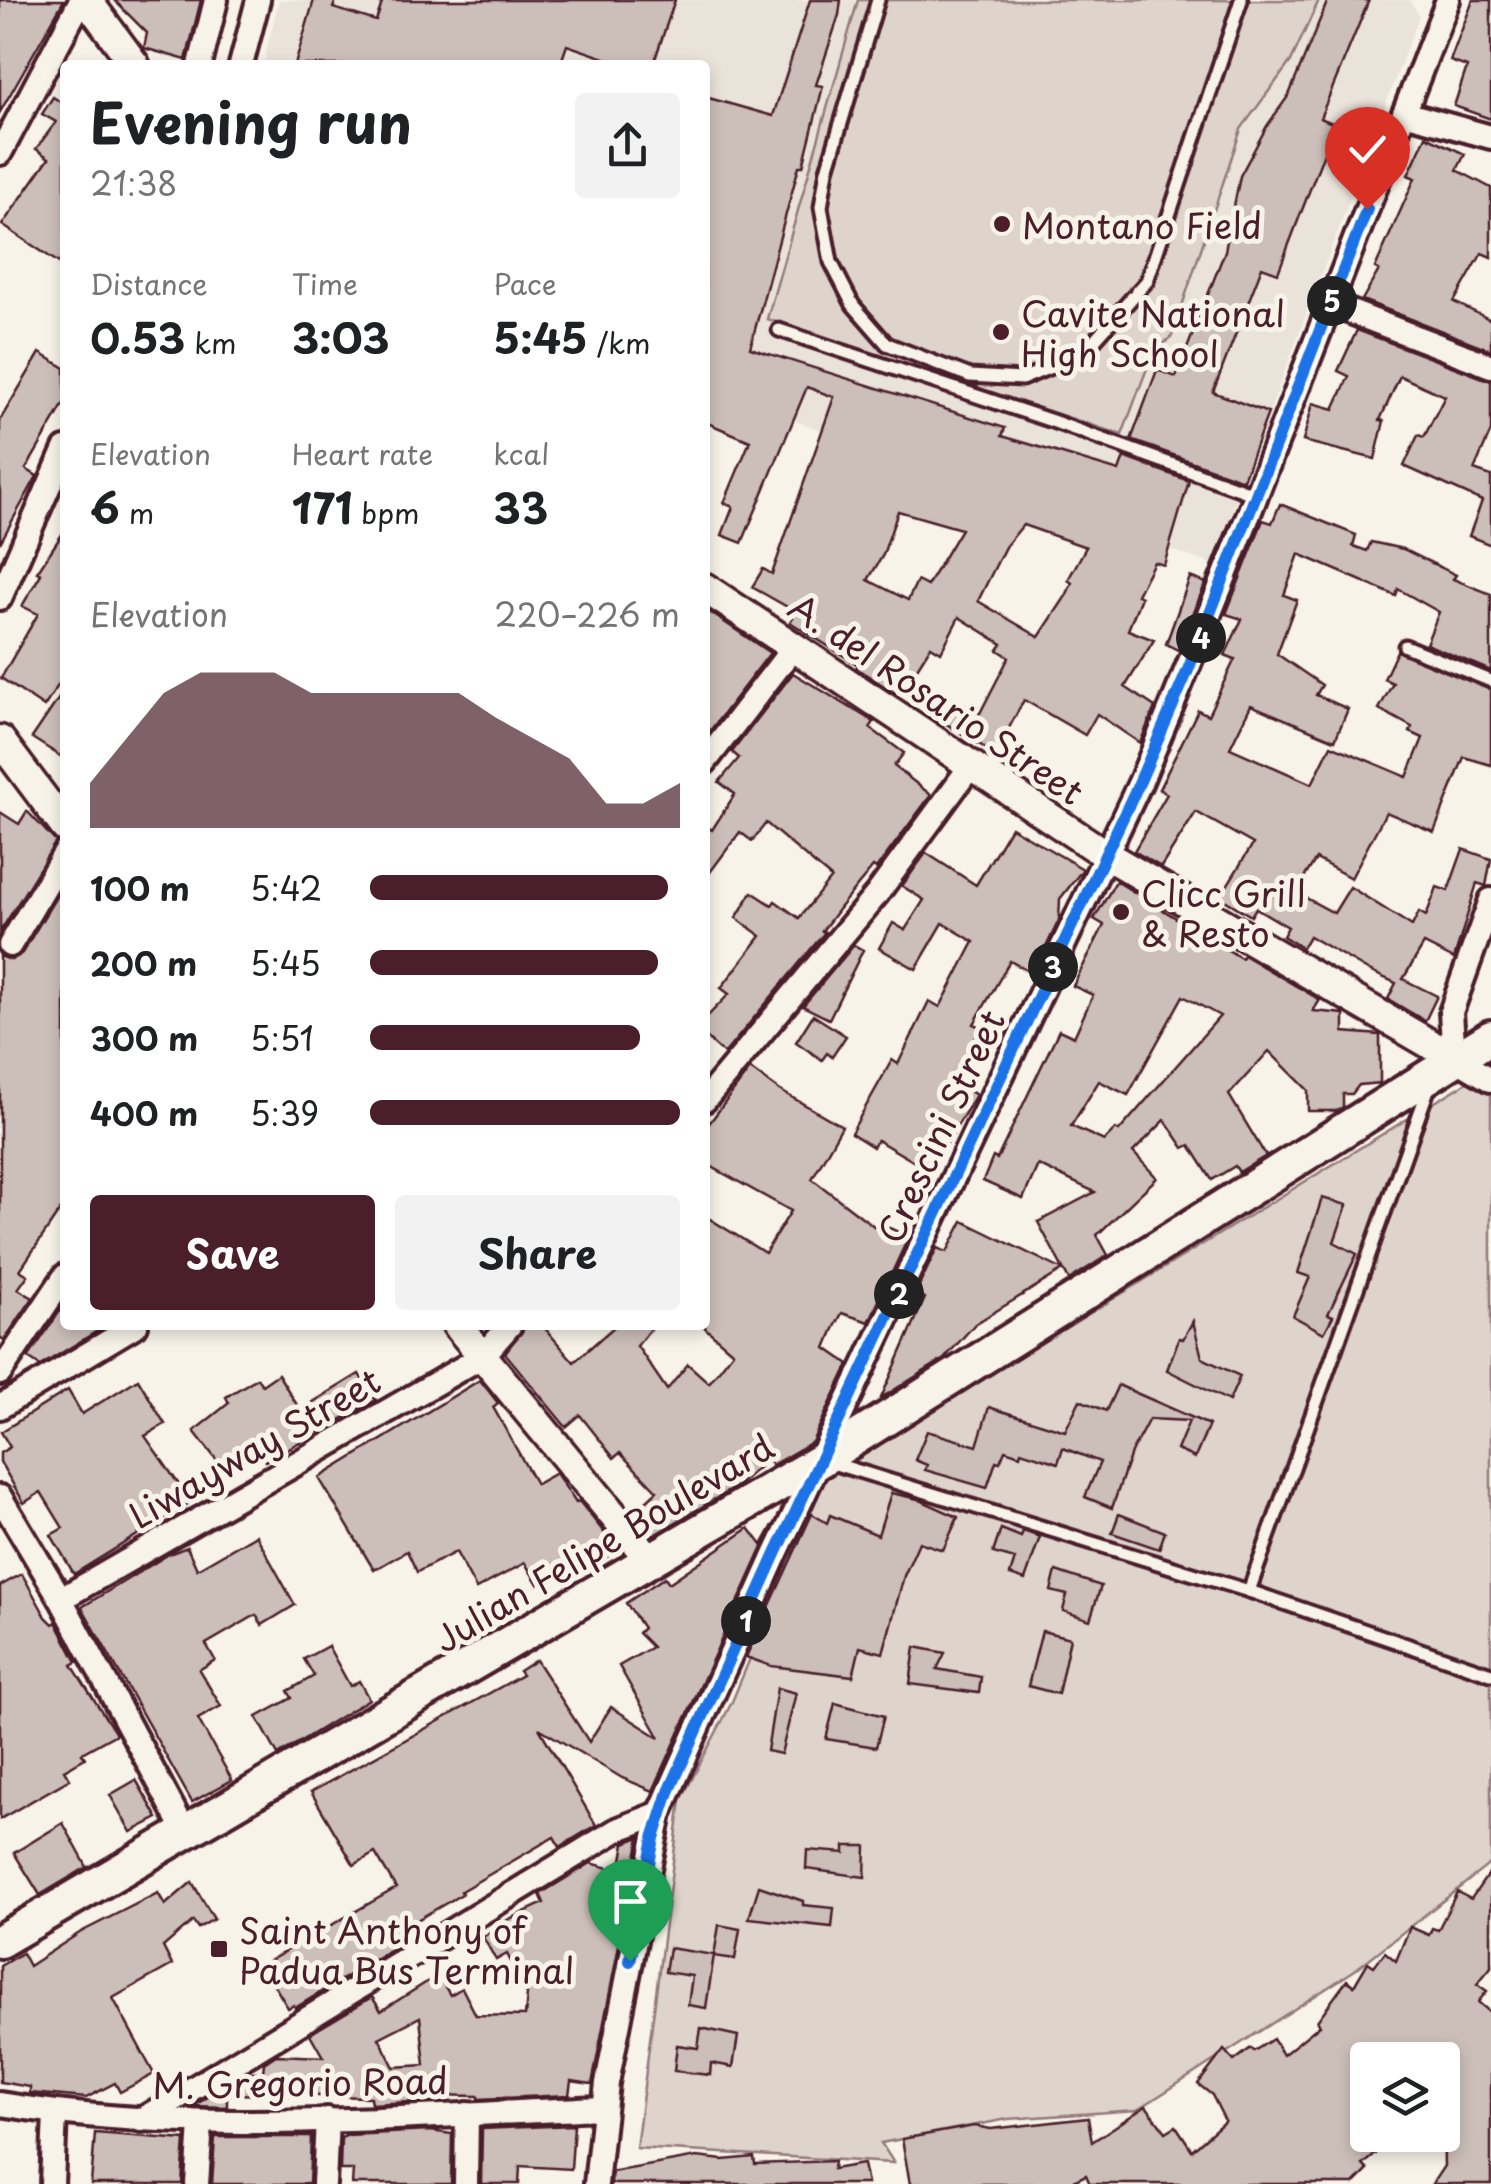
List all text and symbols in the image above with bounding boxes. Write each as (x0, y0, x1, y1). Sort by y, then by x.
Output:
text: Evening run (90, 80, 412, 163)
button: share (575, 93, 680, 198)
pin (1325, 107, 1410, 210)
icon: check (1340, 122, 1395, 177)
text: 21:38 (90, 159, 177, 207)
place label: Montano Field (1022, 198, 1262, 251)
marker: Montano Field (991, 213, 1013, 235)
text: Distance (90, 262, 208, 305)
text: Time (292, 262, 358, 305)
text: Pace (493, 262, 557, 305)
pin: 5 (1307, 276, 1357, 326)
text: 5 (1323, 279, 1341, 322)
place label: Cavite National High School (1021, 286, 1285, 379)
text: 0.53 (90, 305, 185, 368)
text: 3:03 (292, 305, 390, 368)
text: 5:45 (493, 305, 588, 368)
text: km (185, 321, 236, 364)
text: /km (588, 321, 650, 364)
marker: Cavite National High School (990, 321, 1012, 343)
text: Elevation (90, 432, 211, 475)
text: Heart rate (292, 432, 433, 475)
text: kcal (493, 432, 549, 475)
text: 6 (90, 475, 120, 538)
text: 171 (292, 475, 352, 538)
text: 33 (493, 475, 548, 538)
text: m (120, 491, 154, 534)
text: bpm (352, 491, 419, 534)
street label: A. del Rosario Street (779, 579, 1095, 817)
text: Elevation (90, 590, 228, 638)
text: 220–226 m (494, 590, 680, 638)
pin: 4 (1176, 613, 1226, 663)
text: 4 (1191, 616, 1211, 659)
text: 100 m (90, 864, 190, 912)
text: 5:42 (250, 864, 322, 912)
place label: Clicc Grill & Resto (1141, 866, 1306, 959)
marker: Clicc Grill & Resto (1110, 901, 1132, 923)
text: 200 m (90, 939, 197, 987)
text: 5:45 (250, 939, 321, 987)
pin: 3 (1028, 942, 1078, 992)
text: 3 (1044, 945, 1062, 988)
street label: Crescini Street (863, 1001, 1017, 1251)
text: 300 m (90, 1014, 198, 1062)
text: 5:51 (250, 1014, 314, 1062)
text: 400 m (90, 1089, 198, 1137)
text: 5:39 (250, 1089, 319, 1137)
button: Save (90, 1195, 375, 1310)
button: Share (395, 1195, 680, 1310)
pin: 2 (874, 1269, 924, 1319)
text: 2 (889, 1272, 909, 1315)
street label: Liwayway Street (118, 1353, 390, 1541)
street label: Julian Felipe Boulevard (423, 1419, 783, 1665)
pin: 1 (721, 1596, 771, 1646)
text: 1 (739, 1599, 753, 1642)
pin (588, 1859, 673, 1962)
icon: arrive (603, 1874, 658, 1929)
place label: Saint Anthony of Padua Bus Terminal (239, 1903, 574, 1996)
marker: Saint Anthony of Padua Bus Terminal (208, 1938, 230, 1960)
map controls (1350, 2042, 1460, 2152)
button: layers (1350, 2042, 1460, 2152)
street label: M. Gregorio Road (152, 2053, 448, 2111)

